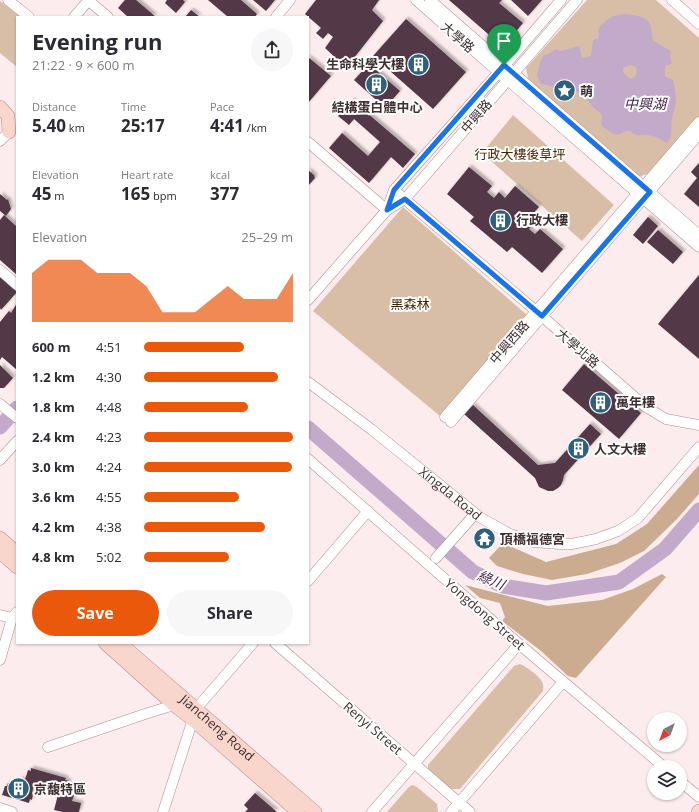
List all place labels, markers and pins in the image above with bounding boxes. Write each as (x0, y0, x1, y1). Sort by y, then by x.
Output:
pin (487, 24, 521, 65)
building icon: 生命科學大樓 (406, 51, 432, 77)
place label: 生命科學大樓 (326, 55, 404, 73)
building icon: 結構蛋白體中心 (364, 72, 390, 98)
place icon: 萌 (552, 78, 578, 104)
place label: 萌 (580, 82, 593, 100)
place label: 結構蛋白體中心 (331, 98, 423, 116)
building icon: 行政大樓 (487, 207, 513, 233)
place label: 行政大樓 (516, 211, 568, 229)
building icon: 萬年樓 (588, 389, 614, 415)
place label: 萬年樓 (616, 393, 655, 411)
building icon: 人文大樓 (565, 436, 591, 462)
place label: 人文大樓 (594, 440, 646, 458)
temple icon: 頂橋福德宮 (472, 526, 498, 552)
place label: 頂橋福德宮 (500, 530, 565, 548)
building icon: 京馥特區 (5, 776, 31, 802)
place label: 京馥特區 (34, 780, 86, 798)

